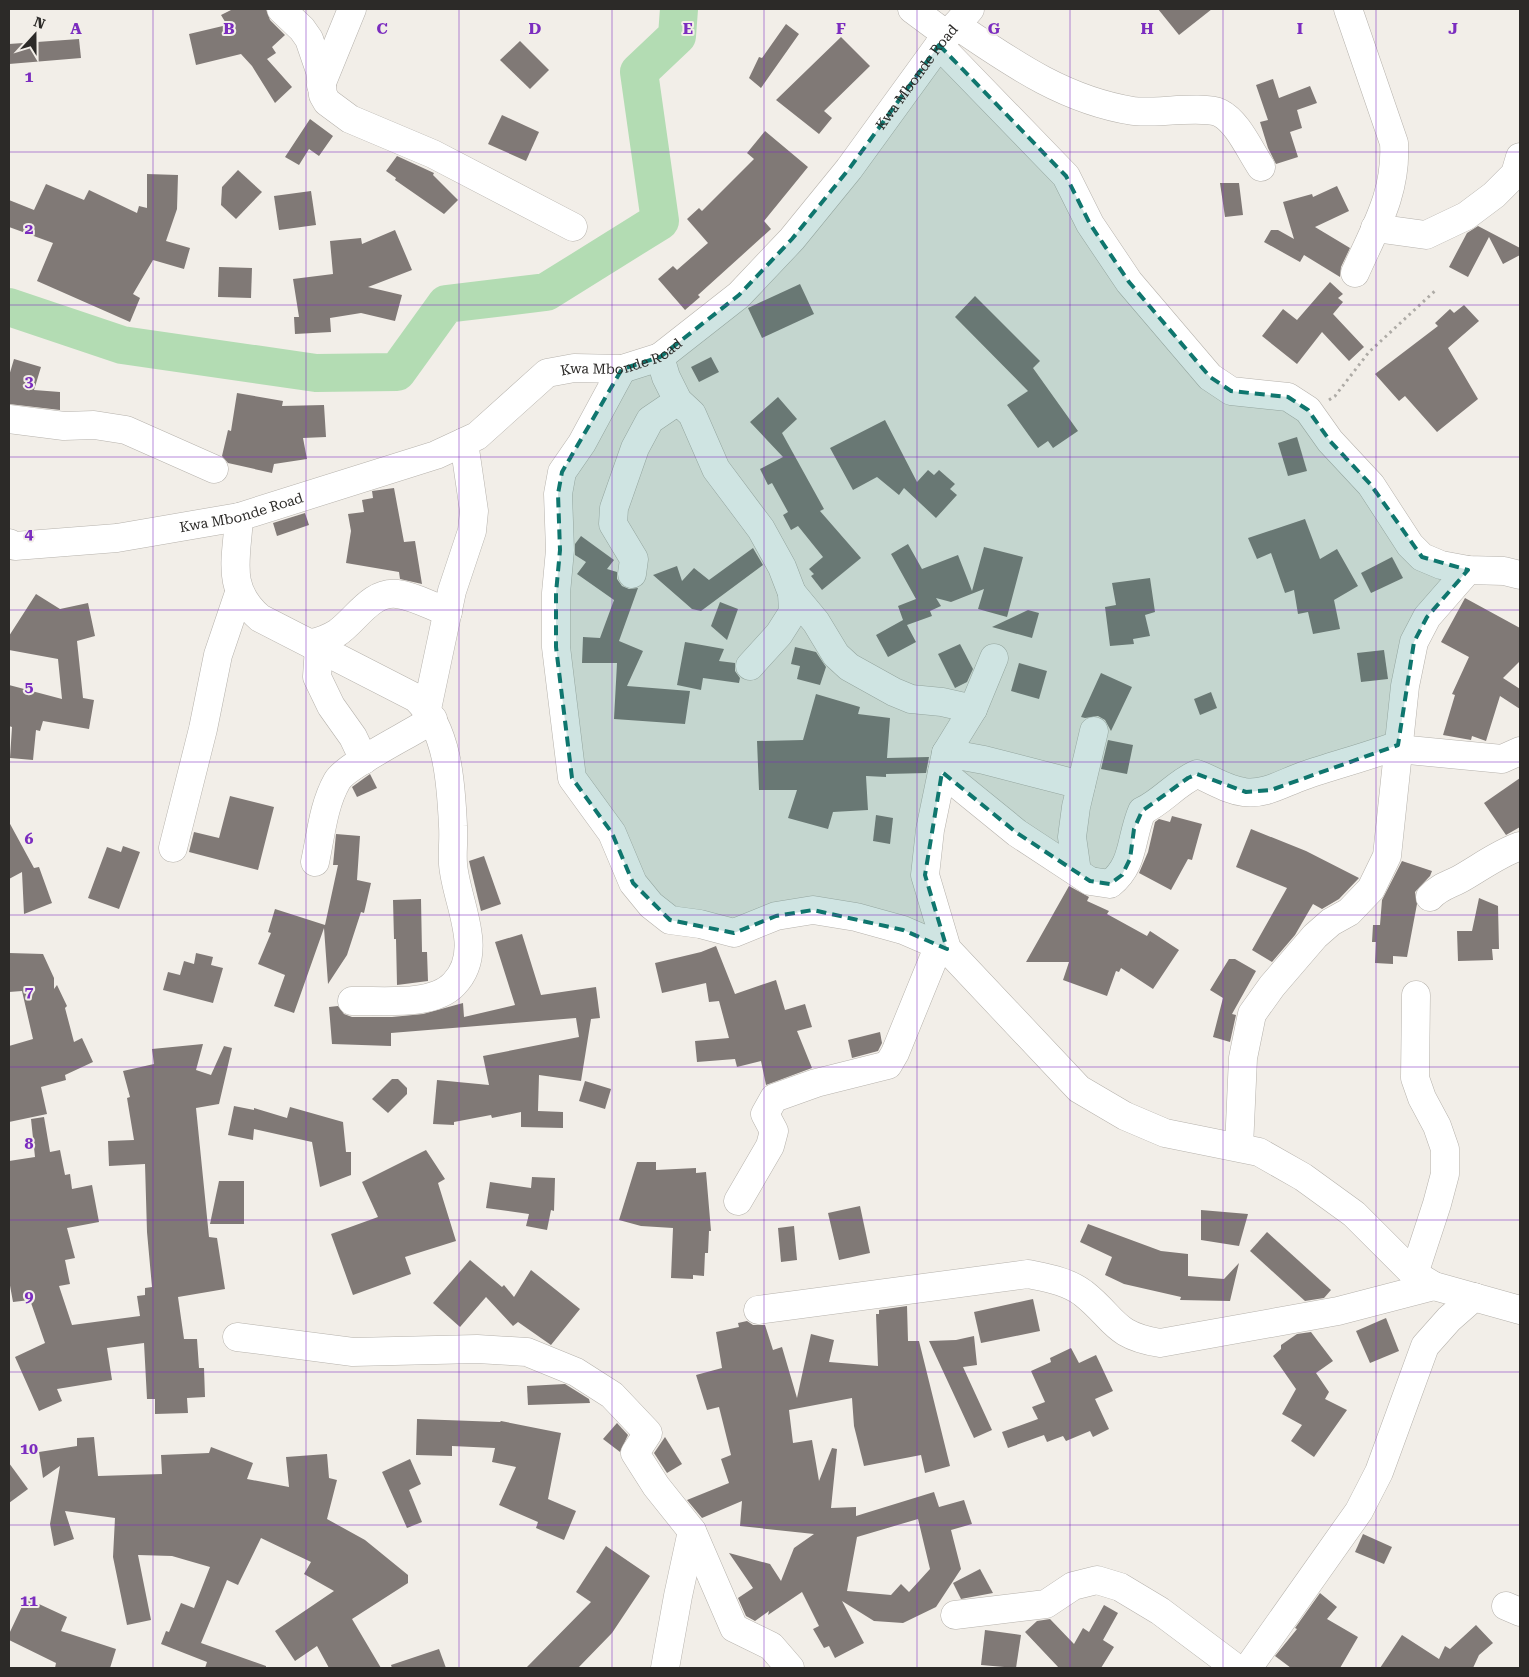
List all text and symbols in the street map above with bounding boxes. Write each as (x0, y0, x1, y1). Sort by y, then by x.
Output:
north arrow (10, 10, 60, 60)
text: N (32, 13, 48, 32)
text: A (70, 19, 82, 38)
text: B (223, 19, 235, 38)
text: C (376, 19, 388, 38)
text: D (529, 19, 542, 38)
text: E (683, 19, 693, 38)
text: F (836, 19, 846, 38)
text: G (988, 19, 1001, 38)
text: H (1140, 19, 1154, 38)
text: I (1297, 19, 1303, 38)
text: J (1448, 19, 1458, 38)
street label: Kwa Mbonde Road (872, 21, 961, 133)
text: 1 (25, 67, 34, 86)
text: 2 (25, 219, 34, 238)
street label: Kwa Mbonde Road (559, 335, 685, 378)
text: 3 (25, 372, 34, 391)
street label: Kwa Mbonde Road (178, 489, 305, 535)
text: 4 (25, 524, 34, 543)
text: 5 (25, 677, 34, 696)
text: 6 (25, 829, 34, 848)
text: 7 (25, 982, 34, 1001)
text: 8 (25, 1134, 34, 1153)
text: 9 (25, 1287, 34, 1306)
text: 10 (20, 1439, 38, 1458)
text: 11 (20, 1591, 38, 1610)

